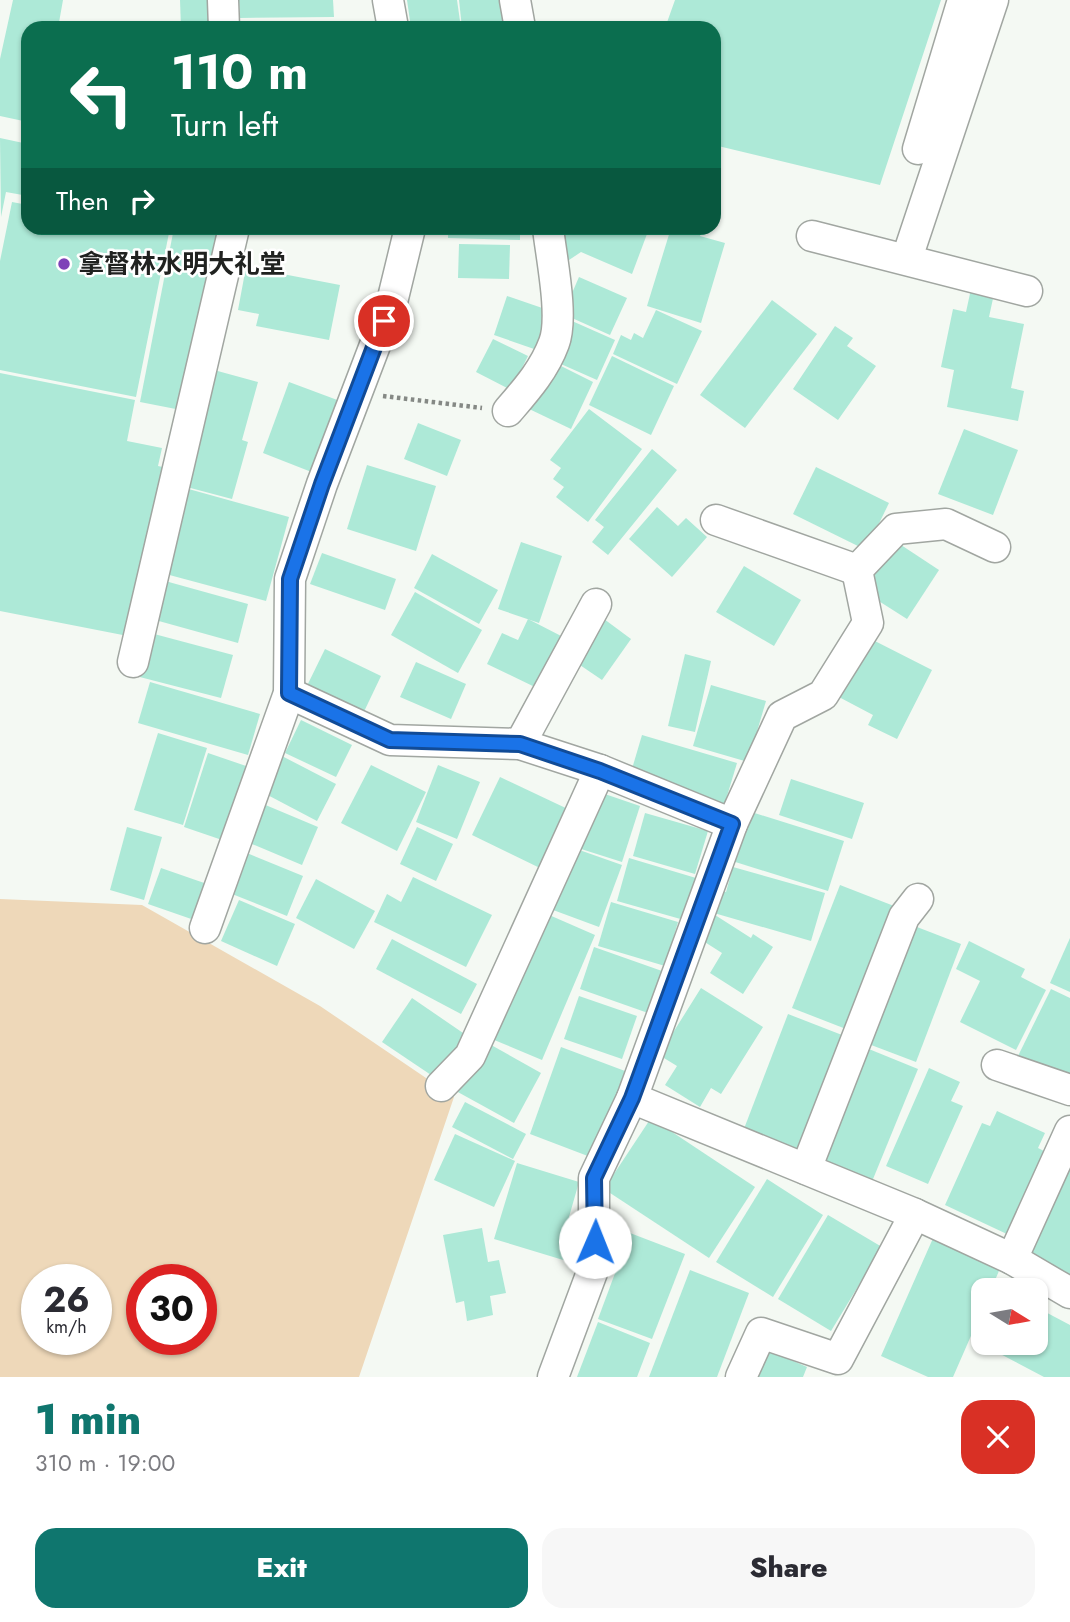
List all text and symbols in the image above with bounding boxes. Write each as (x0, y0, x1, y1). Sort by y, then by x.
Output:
text: 110 m (171, 37, 308, 107)
icon: left (56, 49, 147, 140)
text: Turn left (171, 102, 278, 148)
text: Then (56, 182, 109, 220)
icon: right (123, 182, 161, 220)
place label: 拿督林水明大礼堂 (78, 245, 286, 283)
marker: 拿督林水明大礼堂 (56, 256, 72, 272)
pin (354, 291, 414, 351)
icon: arrive (365, 302, 403, 340)
position arrow (558, 1205, 632, 1279)
speed limit sign: 30 (126, 1264, 217, 1355)
text: 26 (43, 1275, 90, 1325)
north arrow (971, 1278, 1048, 1354)
map controls (971, 1278, 1048, 1355)
text: km/h (46, 1314, 87, 1340)
text: 1 min (35, 1389, 141, 1450)
button: close (961, 1400, 1035, 1474)
text: 310 m · 19:00 (35, 1446, 175, 1480)
button: Exit (35, 1528, 528, 1608)
button: Share (542, 1528, 1035, 1608)

